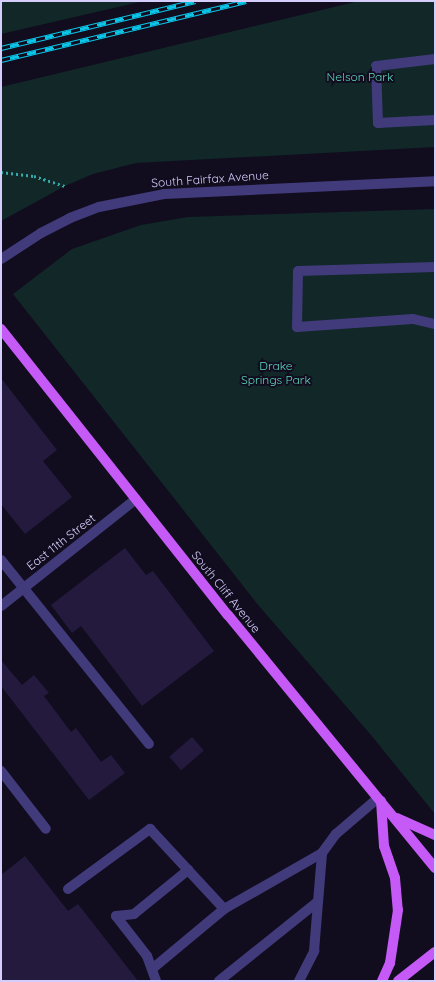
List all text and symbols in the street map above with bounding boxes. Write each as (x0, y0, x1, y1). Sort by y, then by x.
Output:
park label: Nelson Park (327, 70, 393, 84)
street label: South Fairfax Avenue (151, 168, 269, 190)
park label: Drake Springs Park (241, 359, 311, 387)
street label: East 11th Street (24, 511, 98, 573)
street label: South Cliff Avenue (189, 548, 263, 636)

